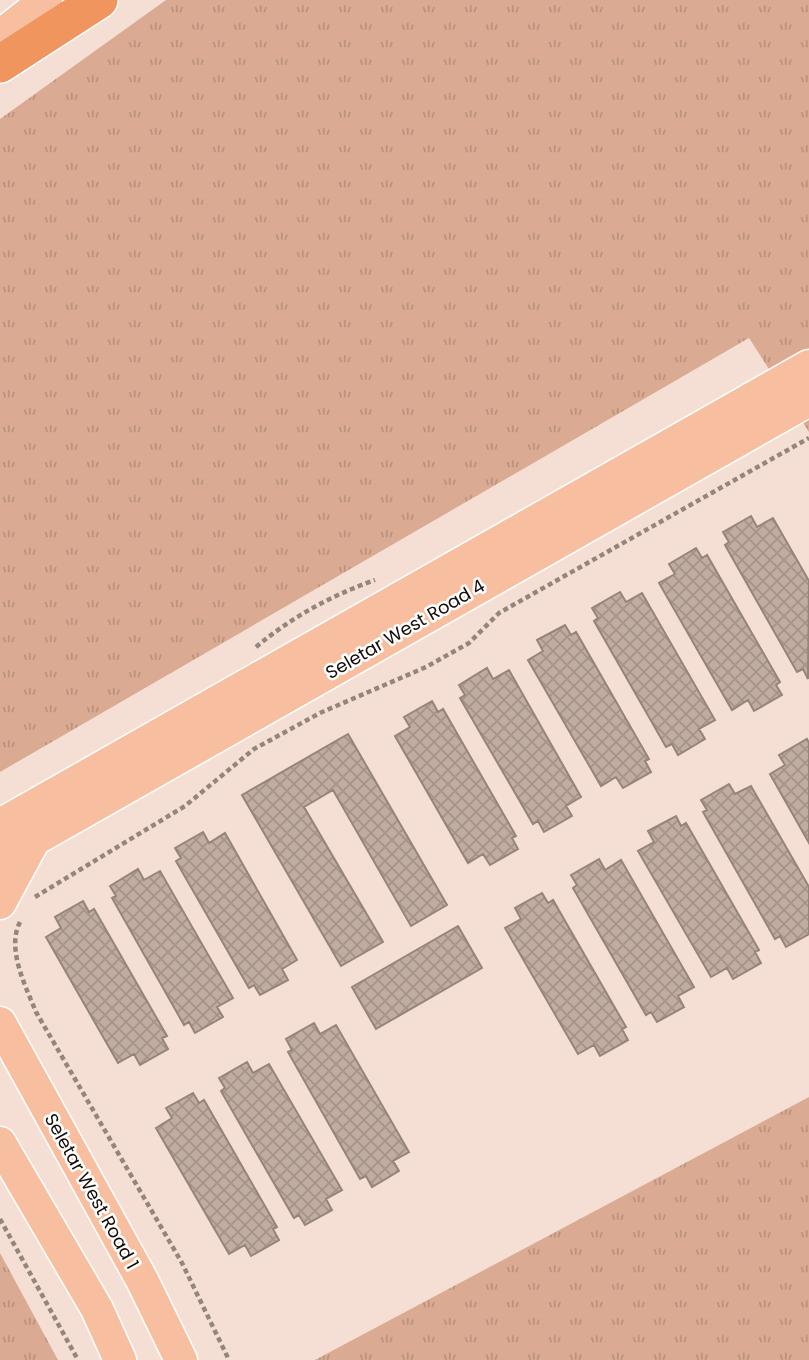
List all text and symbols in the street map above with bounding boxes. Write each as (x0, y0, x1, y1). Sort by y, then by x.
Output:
street label: Seletar West Road 4 (321, 573, 489, 685)
street label: Seletar West Road 1 (39, 1109, 145, 1273)

